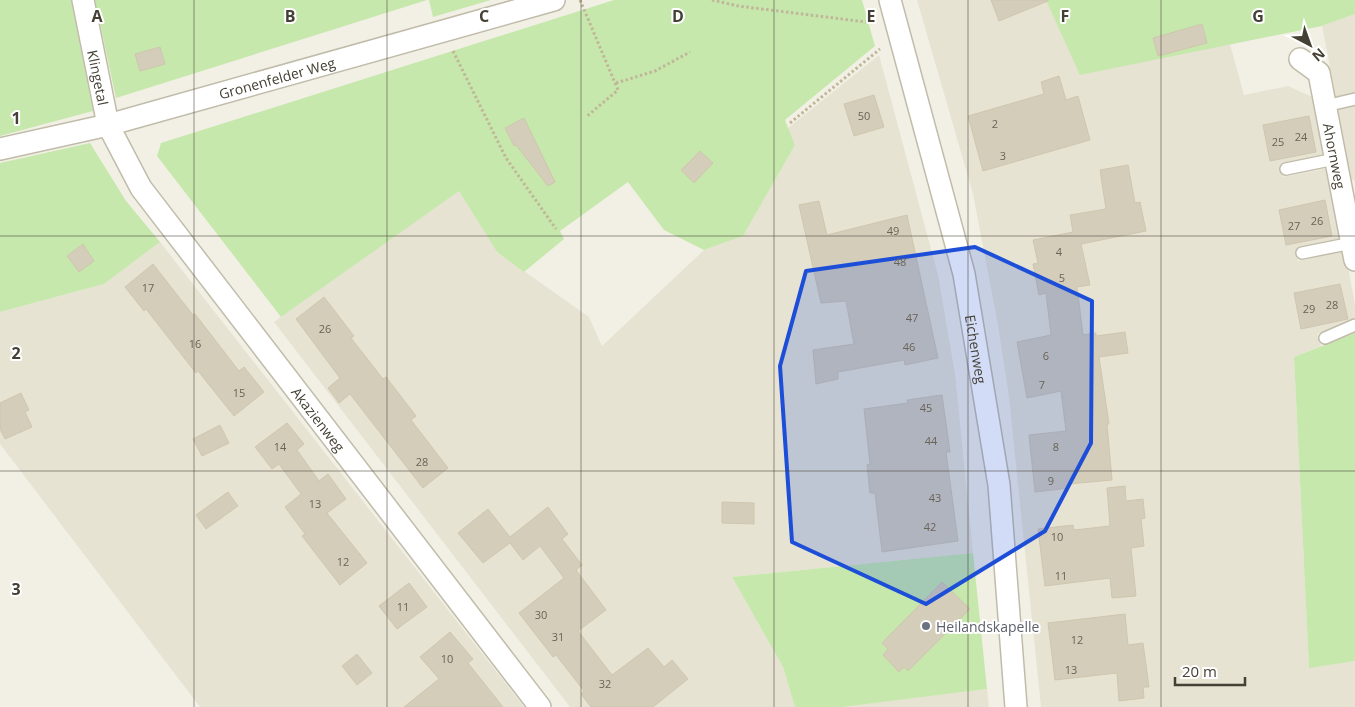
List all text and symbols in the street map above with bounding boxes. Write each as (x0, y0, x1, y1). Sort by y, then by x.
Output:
text: A (91, 5, 103, 27)
text: B (285, 5, 295, 27)
text: C (479, 5, 489, 27)
text: D (672, 5, 684, 27)
text: E (867, 5, 876, 27)
text: F (1061, 5, 1069, 27)
text: G (1252, 5, 1264, 27)
north arrow (1285, 20, 1335, 70)
text: N (1308, 44, 1329, 66)
street label: Klingetal (84, 48, 113, 107)
street label: Gronenfelder Weg (217, 52, 337, 103)
text: 1 (11, 107, 21, 129)
house number: 50 (858, 108, 870, 123)
house number: 2 (992, 116, 998, 131)
street label: Ahornweg (1319, 121, 1351, 191)
house number: 24 (1295, 129, 1308, 144)
house number: 25 (1272, 134, 1284, 149)
house number: 3 (1000, 148, 1006, 163)
house number: 26 (1311, 213, 1323, 228)
house number: 27 (1288, 218, 1300, 233)
house number: 49 (887, 223, 899, 238)
house number: 4 (1056, 244, 1063, 259)
house number: 48 (894, 254, 906, 269)
house number: 5 (1059, 270, 1065, 285)
house number: 17 (142, 280, 154, 295)
house number: 28 (1326, 297, 1338, 312)
house number: 29 (1303, 301, 1315, 316)
house number: 47 (906, 310, 918, 325)
street label: Eichenweg (961, 313, 992, 385)
house number: 26 (319, 321, 331, 336)
house number: 16 (189, 336, 201, 351)
house number: 46 (903, 339, 915, 354)
text: 2 (11, 342, 21, 364)
house number: 6 (1043, 348, 1049, 363)
house number: 7 (1039, 377, 1045, 392)
street label: Akazienweg (288, 383, 350, 456)
house number: 15 (233, 385, 245, 400)
house number: 45 (920, 400, 932, 415)
house number: 44 (925, 433, 938, 448)
house number: 14 (274, 439, 287, 454)
house number: 8 (1053, 439, 1059, 454)
house number: 28 (416, 454, 428, 469)
house number: 9 (1048, 473, 1054, 488)
house number: 43 (929, 490, 941, 505)
house number: 13 (309, 496, 321, 511)
house number: 42 (924, 519, 936, 534)
house number: 10 (1051, 529, 1063, 544)
house number: 12 (337, 554, 349, 569)
house number: 11 (1055, 568, 1067, 583)
text: 3 (11, 578, 21, 600)
house number: 11 (397, 599, 409, 614)
house number: 30 (535, 607, 547, 622)
place label: Heilandskapelle (936, 617, 1039, 636)
marker: Heilandskapelle (920, 620, 932, 632)
house number: 31 (552, 629, 564, 644)
house number: 12 (1071, 632, 1083, 647)
house number: 10 (441, 651, 453, 666)
scale bar (1175, 654, 1245, 686)
text: 20 m (1182, 661, 1217, 681)
house number: 13 (1065, 662, 1077, 677)
house number: 32 (599, 676, 611, 691)

